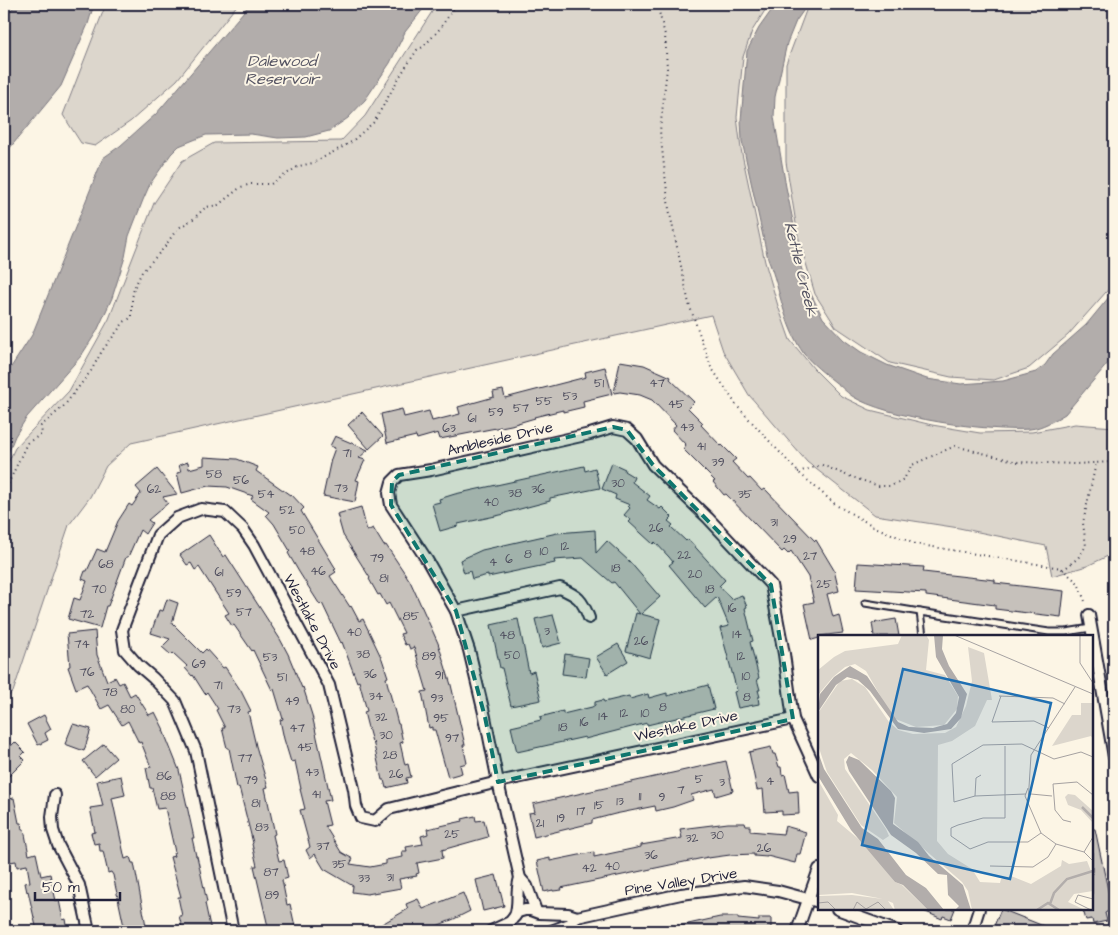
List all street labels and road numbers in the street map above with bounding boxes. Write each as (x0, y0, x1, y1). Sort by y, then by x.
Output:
street label: Ambleside Drive (445, 417, 555, 461)
street label: Westlake Drive (278, 571, 346, 673)
street label: Westlake Drive (632, 705, 740, 747)
street label: Pine Valley Drive (623, 863, 739, 902)

